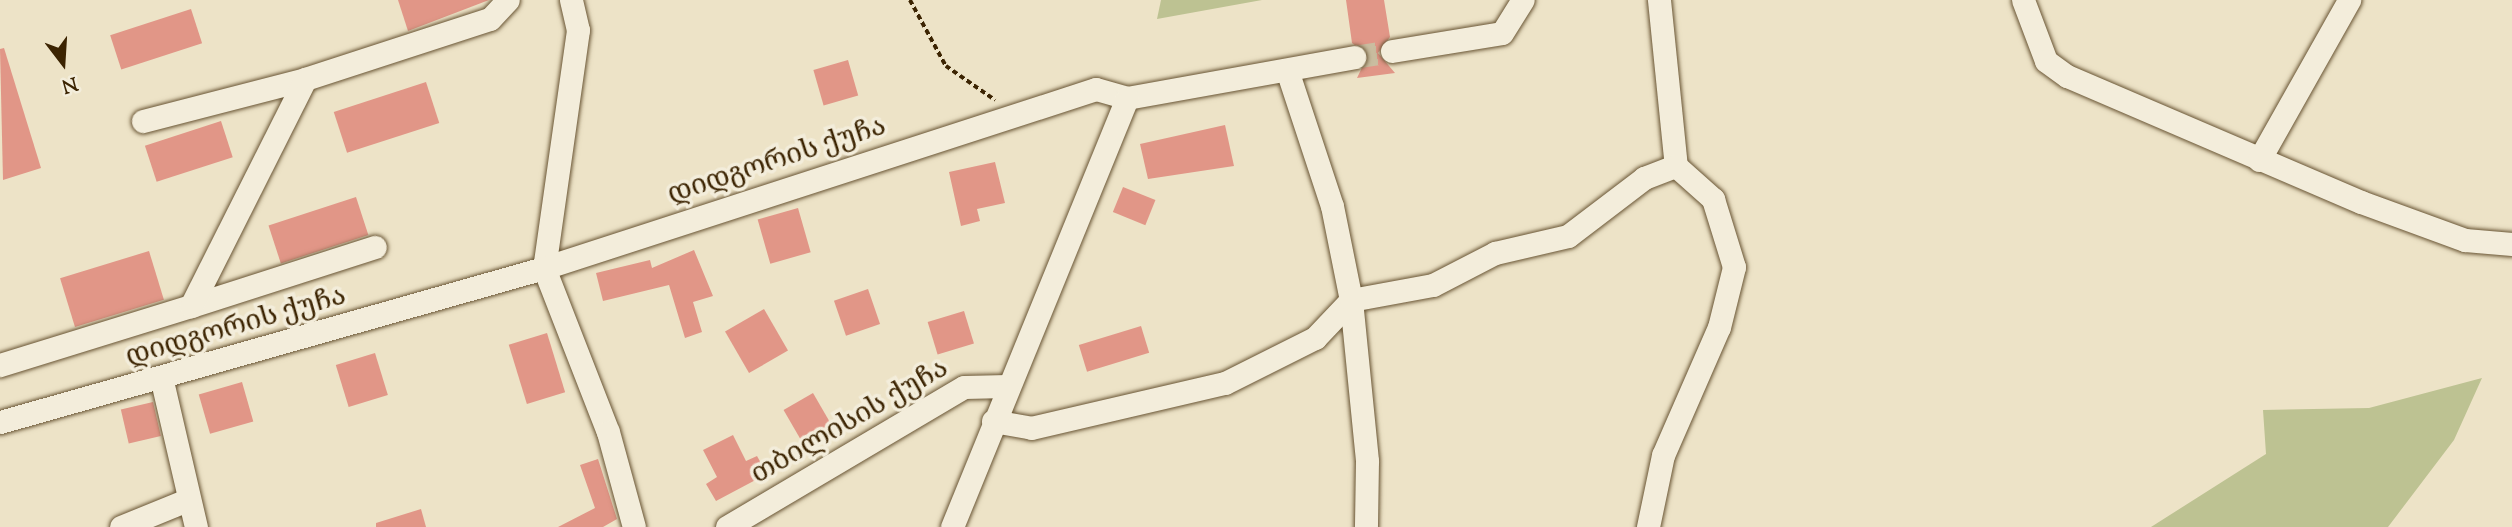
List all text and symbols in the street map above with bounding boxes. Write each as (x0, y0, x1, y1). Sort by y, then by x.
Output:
north arrow (28, 28, 98, 98)
text: N (58, 68, 80, 99)
street label: დიდგორის ქუჩა (664, 110, 890, 212)
street label: დიდგორის ქუჩა (122, 279, 350, 375)
street label: თბილისის ქუჩა (745, 352, 955, 492)

